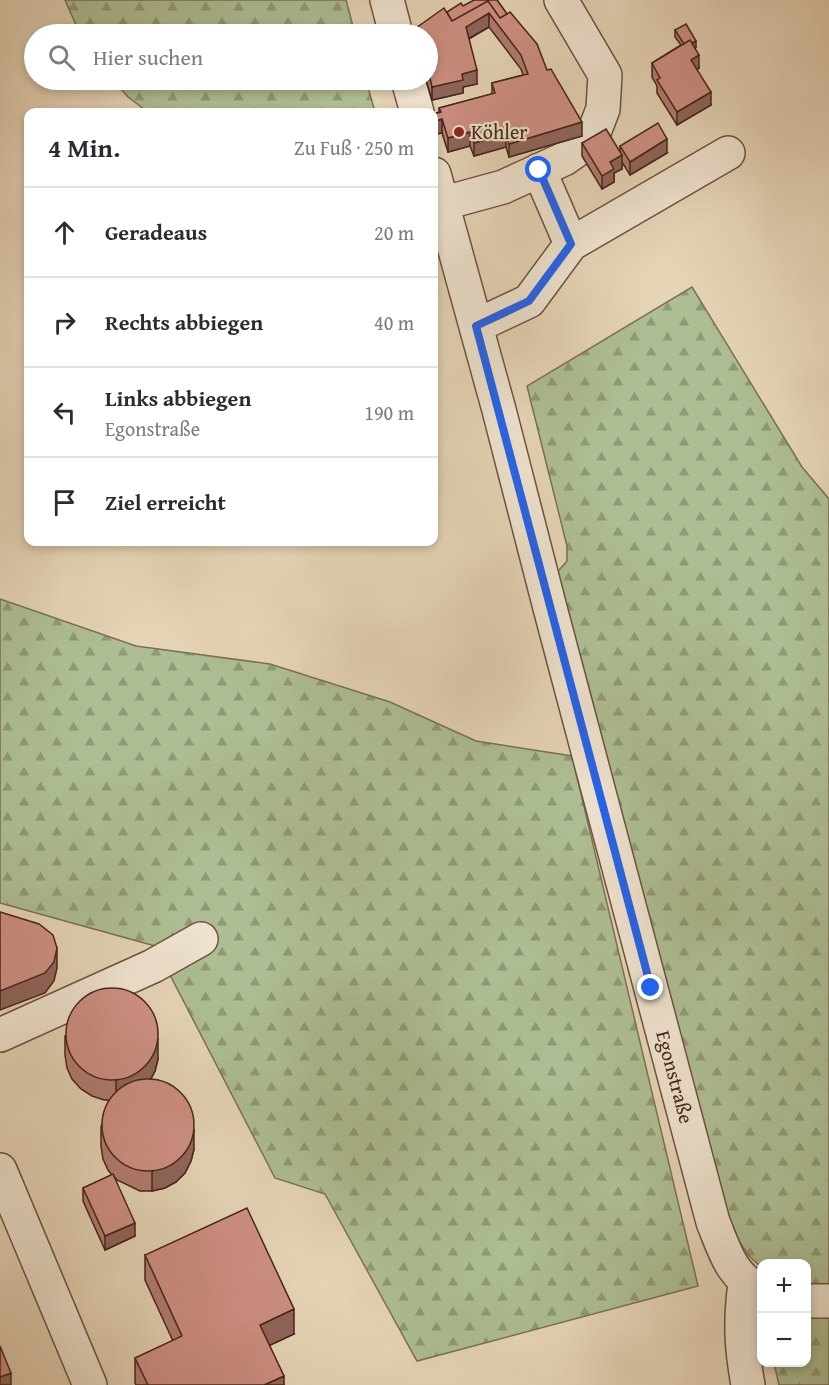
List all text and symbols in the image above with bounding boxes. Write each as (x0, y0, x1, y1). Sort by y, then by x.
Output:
search box (24, 24, 438, 90)
icon: search (45, 41, 78, 74)
text: Hier suchen (93, 41, 203, 73)
place label: Köhler (471, 117, 528, 146)
marker: Köhler (452, 125, 466, 139)
text: 4 Min. (48, 128, 120, 167)
text: Zu Fuß · 250 m (294, 133, 414, 162)
route start (525, 156, 551, 182)
icon: ahead (48, 216, 81, 249)
text: Geradeaus (105, 216, 207, 248)
text: 20 m (374, 218, 414, 247)
icon: right (48, 306, 81, 339)
text: Rechts abbiegen (105, 306, 263, 338)
text: 40 m (374, 308, 414, 337)
text: Links abbiegen (105, 382, 251, 414)
icon: left (48, 396, 81, 429)
text: 190 m (364, 398, 414, 427)
text: Egonstraße (105, 414, 200, 443)
icon: arrive (48, 486, 81, 519)
text: Ziel erreicht (105, 486, 226, 518)
route end (637, 974, 663, 1000)
street label: Egonstraße (649, 1027, 702, 1127)
map controls (757, 1259, 811, 1367)
button: + (757, 1259, 811, 1313)
button: − (757, 1313, 811, 1367)

